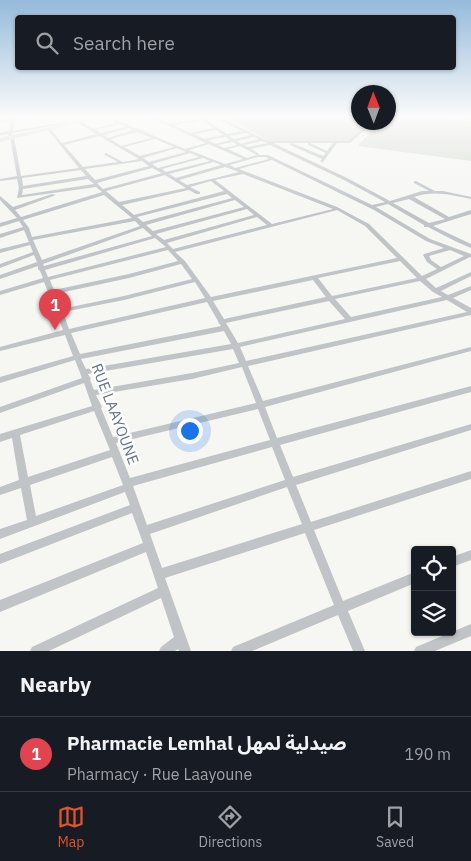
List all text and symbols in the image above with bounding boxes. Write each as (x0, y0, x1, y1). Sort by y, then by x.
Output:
search box (15, 15, 456, 70)
icon: search (33, 29, 61, 57)
text: Search here (73, 31, 175, 55)
north arrow (351, 85, 396, 130)
pin: 1 (39, 289, 71, 330)
street label: RUE LAAYOUNE (87, 361, 143, 467)
your location (177, 418, 203, 444)
map controls (411, 546, 456, 636)
button: locate (411, 546, 456, 591)
button: layers (411, 591, 456, 636)
text: Nearby (20, 670, 91, 698)
text: Pharmacie Lemhal صيدلية لمهل (67, 731, 346, 755)
text: 1 (31, 744, 41, 764)
text: 190 m (404, 744, 451, 764)
text: Pharmacy · Rue Laayoune (67, 764, 252, 784)
tab: Map (57, 803, 85, 851)
tab: Directions (199, 803, 262, 851)
tab: Saved (376, 803, 414, 851)

